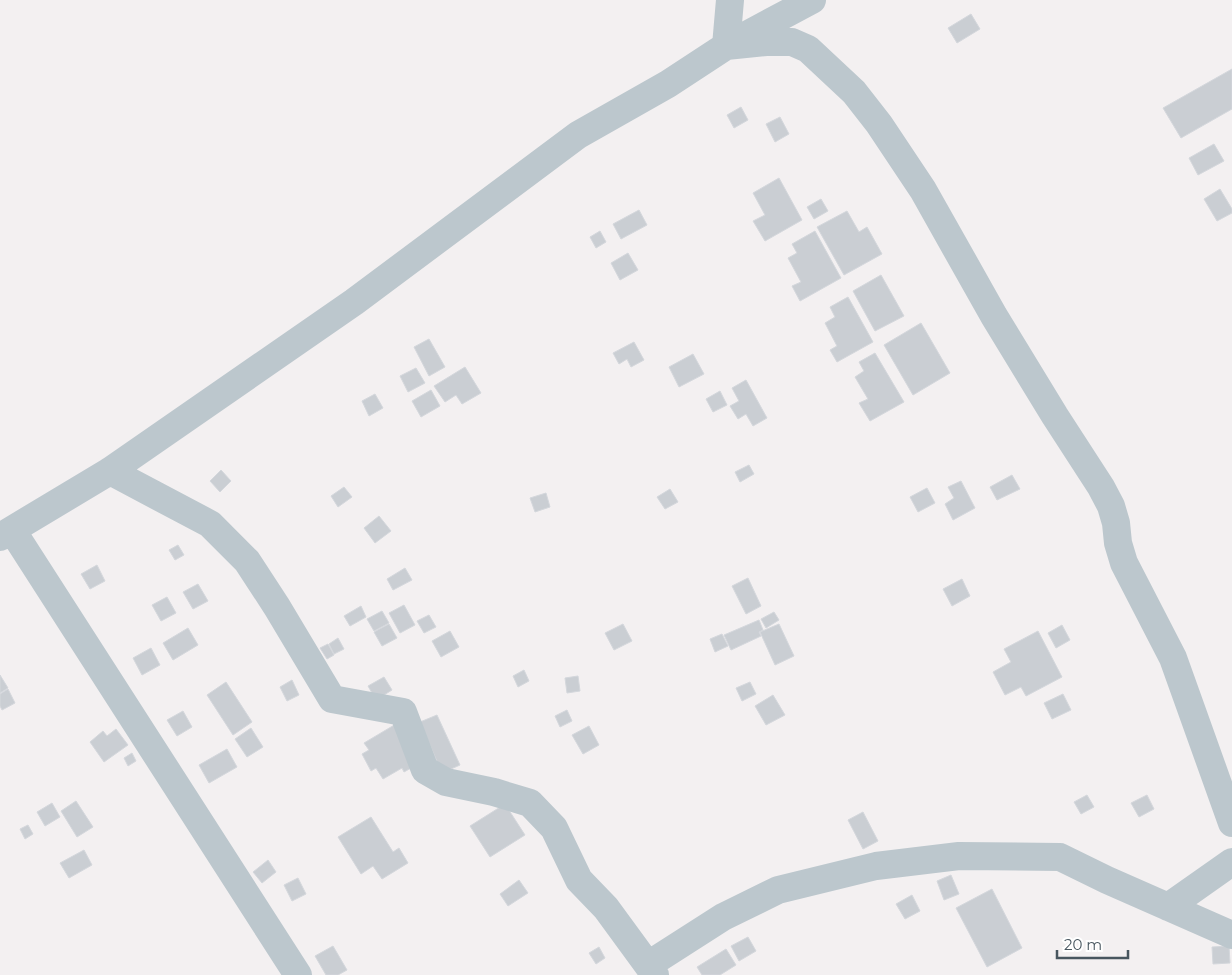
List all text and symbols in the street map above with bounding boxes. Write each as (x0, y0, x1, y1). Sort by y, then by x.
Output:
scale bar (1057, 928, 1128, 960)
text: 20 m (1064, 935, 1102, 954)

